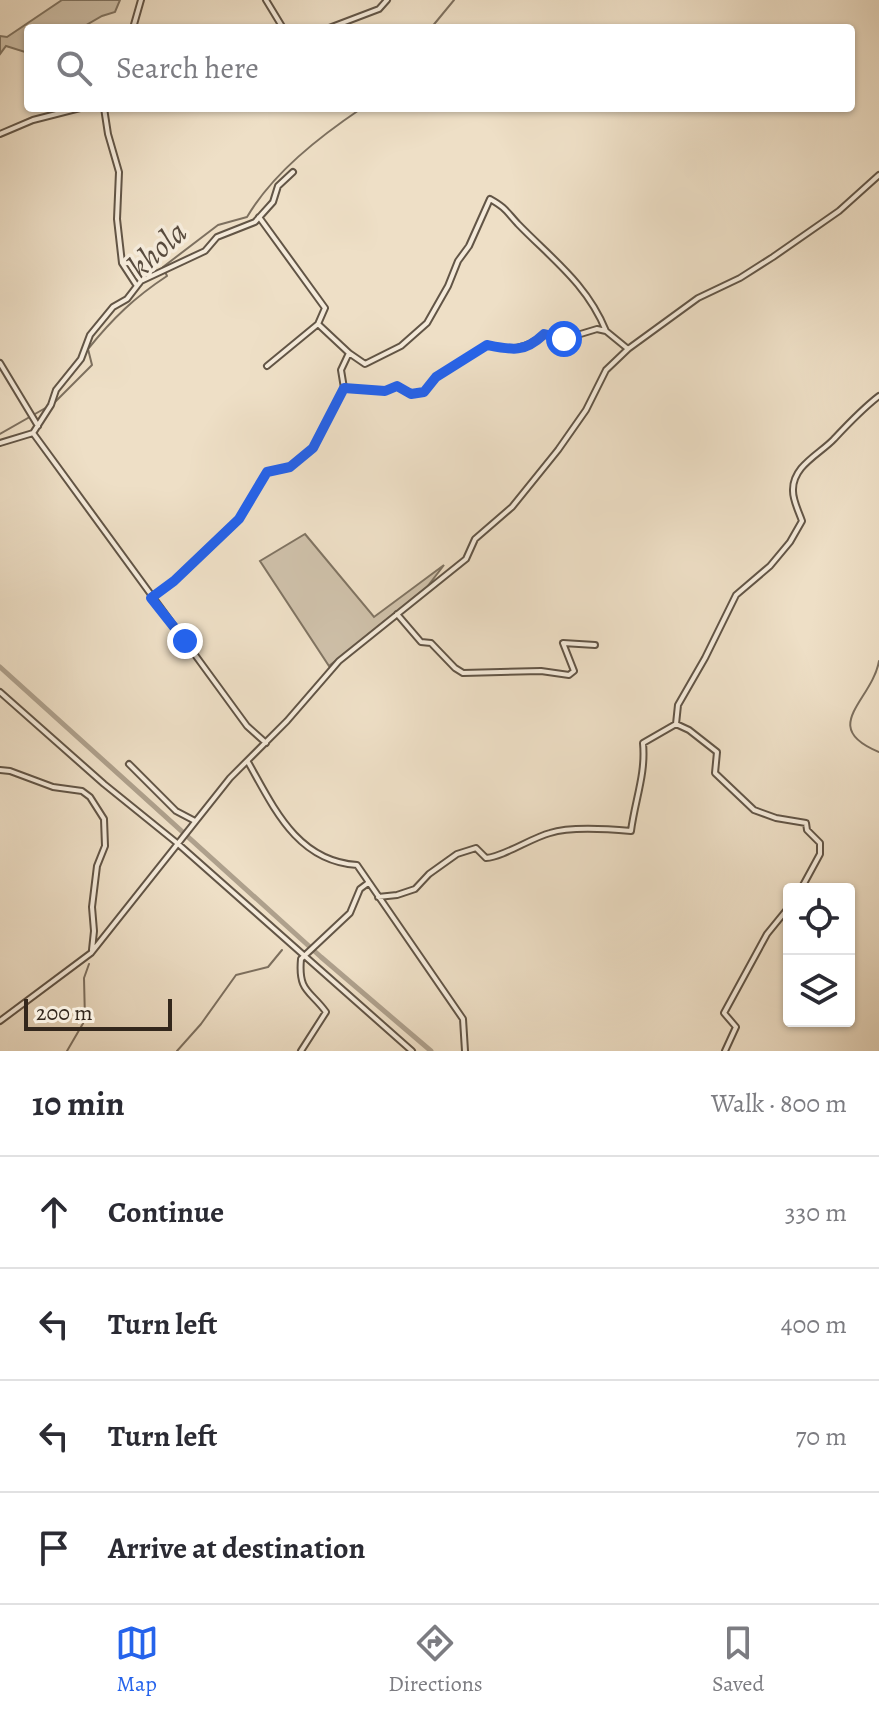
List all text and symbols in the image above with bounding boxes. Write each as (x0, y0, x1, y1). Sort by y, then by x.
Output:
search box (24, 24, 855, 112)
icon: search (52, 46, 96, 90)
text: Search here (116, 48, 259, 88)
water label: khola (118, 211, 196, 287)
route start (546, 321, 582, 357)
route end (167, 623, 203, 659)
map controls (783, 883, 855, 1027)
button: locate (783, 883, 855, 955)
button: layers (783, 955, 855, 1027)
scale bar (24, 995, 172, 1031)
text: 200 m (36, 998, 93, 1028)
text: 10 min (32, 1080, 125, 1127)
text: Walk · 800 m (711, 1086, 847, 1121)
icon: ahead (32, 1190, 76, 1234)
text: Continue (108, 1192, 224, 1232)
text: 330 m (785, 1195, 847, 1230)
icon: left (32, 1302, 76, 1346)
text: Turn left (108, 1304, 217, 1344)
text: 400 m (781, 1307, 847, 1342)
icon: left (32, 1414, 76, 1458)
text: Turn left (108, 1416, 217, 1456)
text: 70 m (795, 1419, 847, 1454)
icon: arrive (32, 1526, 76, 1570)
text: Arrive at destination (108, 1528, 365, 1568)
tab: Map (115, 1621, 159, 1699)
tab: Directions (388, 1621, 483, 1699)
tab: Saved (712, 1621, 764, 1699)

